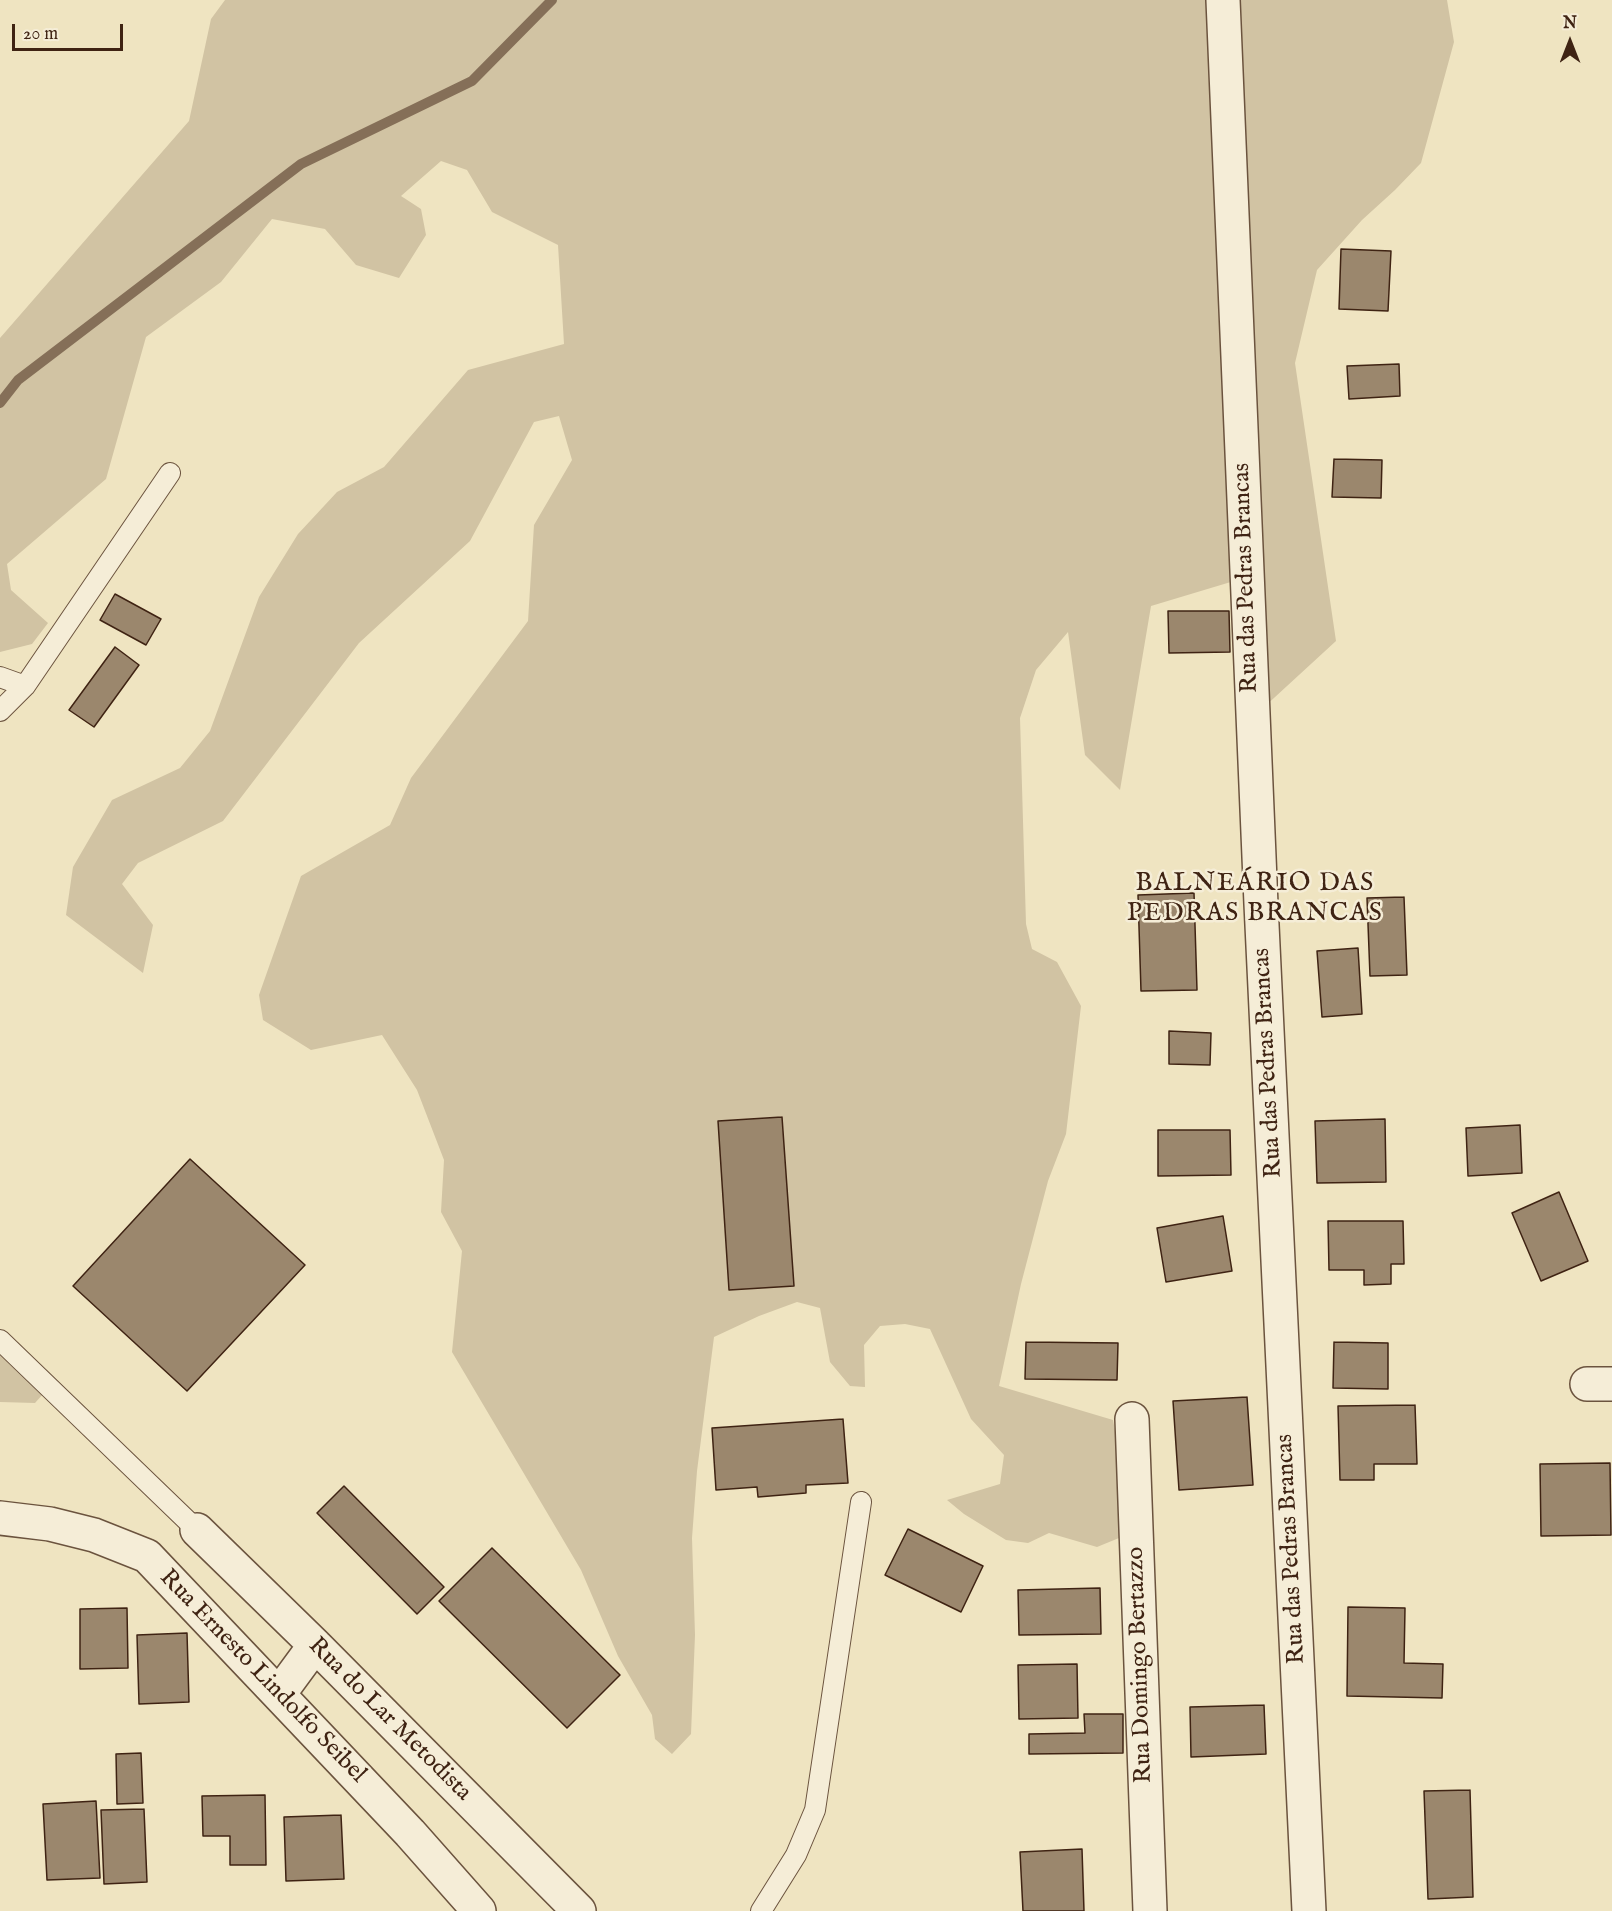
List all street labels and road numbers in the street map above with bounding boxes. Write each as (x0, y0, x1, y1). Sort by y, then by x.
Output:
street label: Rua das Pedras Brancas (1229, 462, 1265, 694)
street label: Rua das Pedras Brancas (1249, 947, 1289, 1179)
street label: Rua das Pedras Brancas (1272, 1433, 1312, 1665)
street label: Rua Domingo Bertazzo (1122, 1546, 1160, 1784)
street label: Rua Ernesto Lindolfo Seibel (152, 1564, 372, 1790)
street label: Rua do Lar Metodista (301, 1632, 477, 1808)

